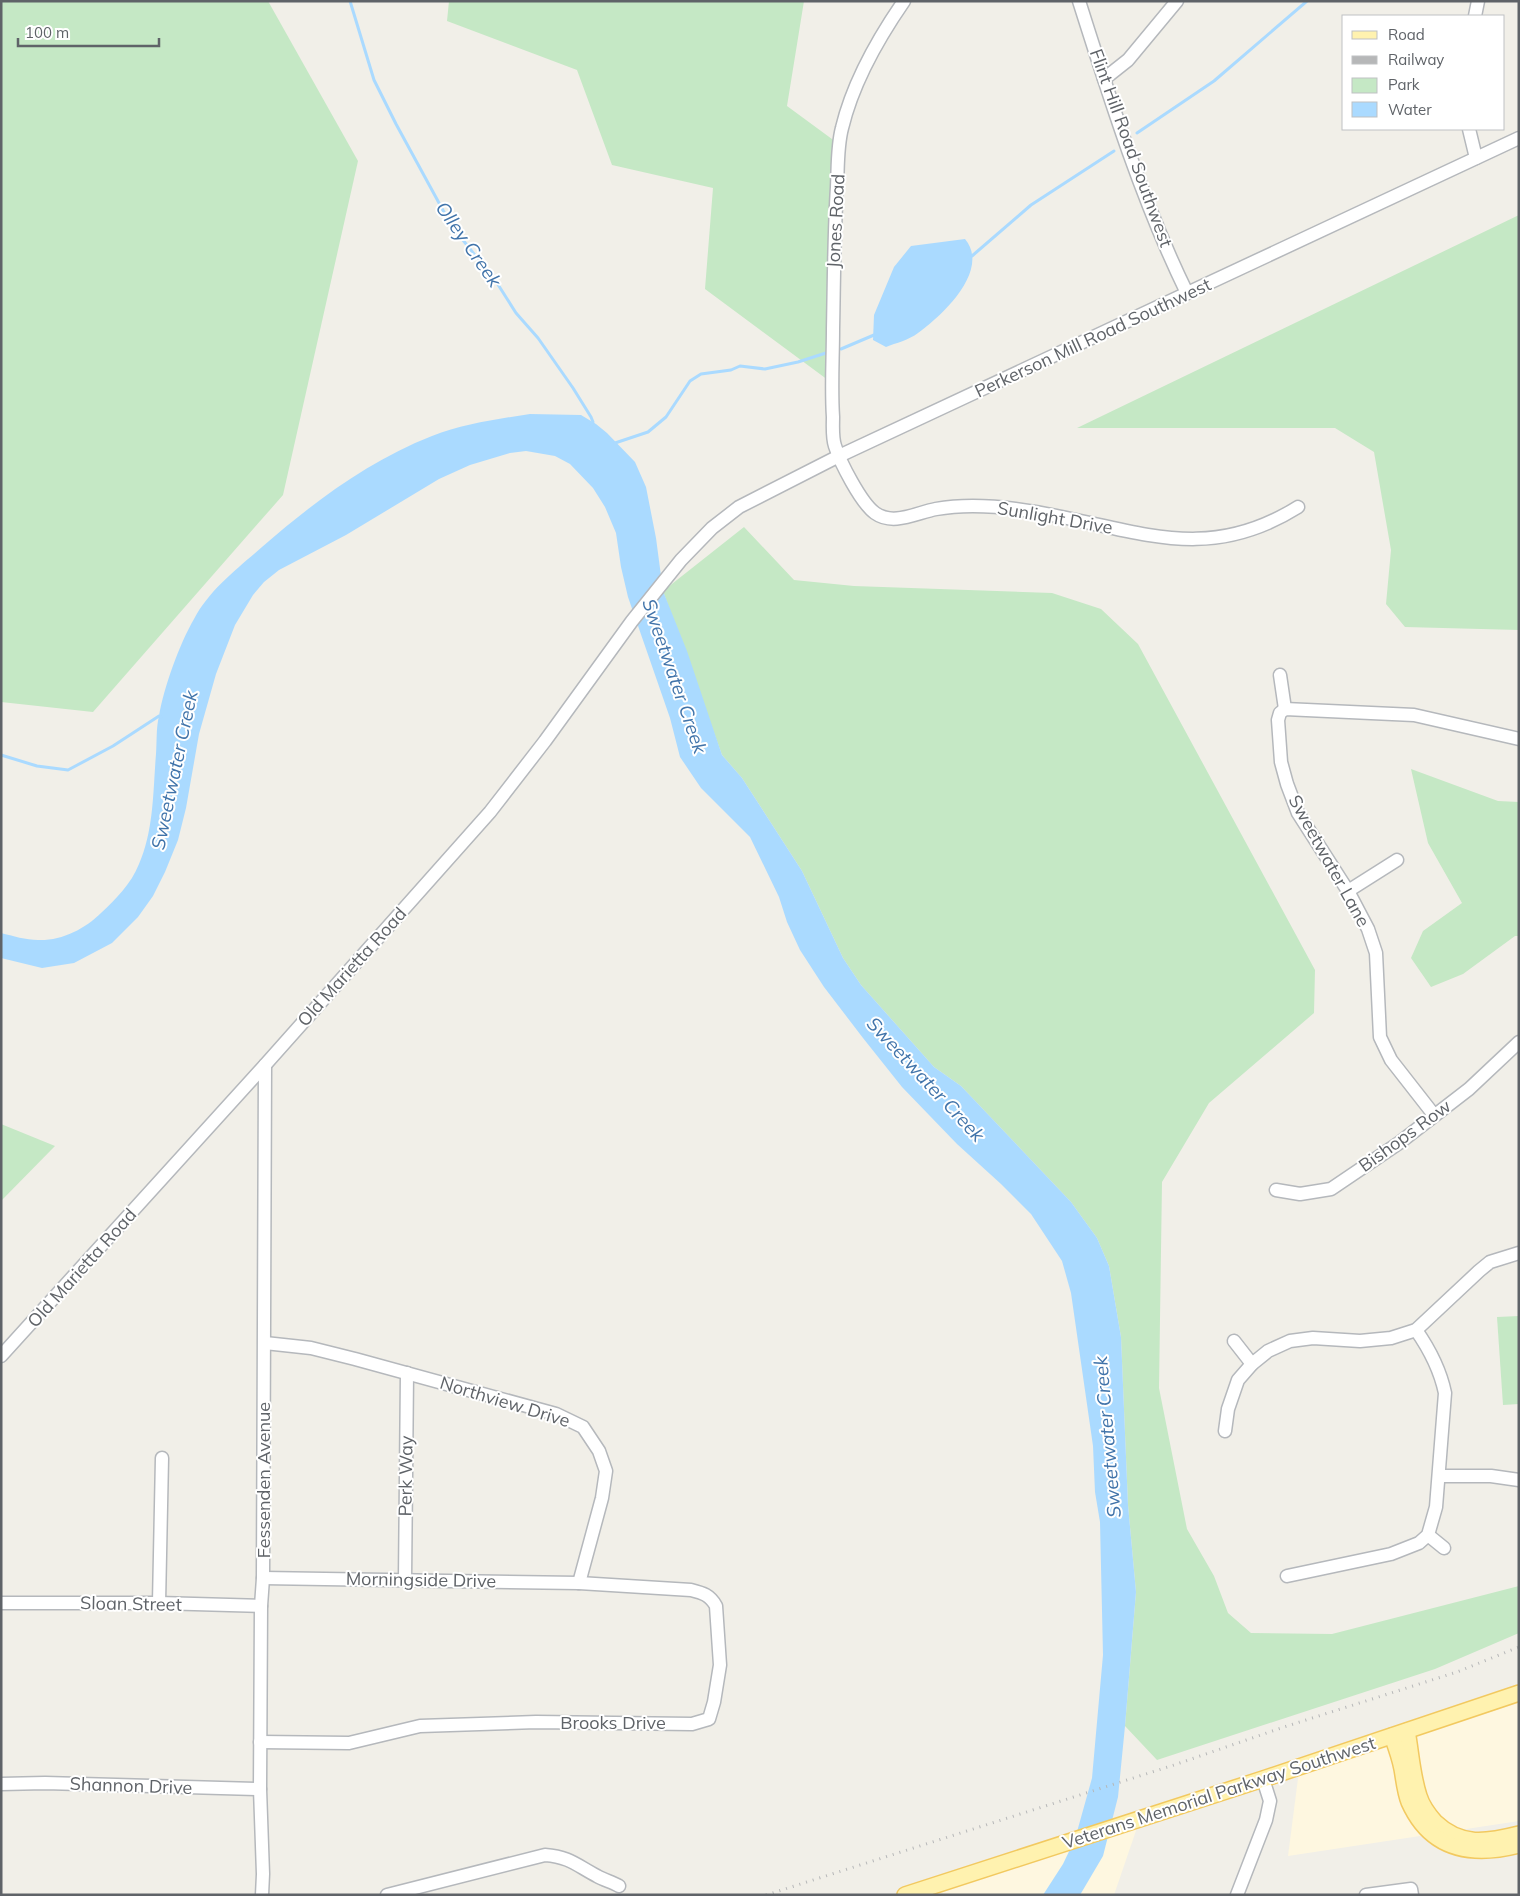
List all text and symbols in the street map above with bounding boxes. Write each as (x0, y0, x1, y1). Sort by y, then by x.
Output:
scale bar (18, 15, 159, 47)
legend (1342, 15, 1505, 130)
text: 100 m (25, 23, 69, 42)
text: Road (1388, 25, 1425, 44)
street label: Flint Hill Road Southwest (1085, 45, 1178, 250)
text: Railway (1388, 50, 1444, 69)
text: Park (1388, 75, 1420, 94)
text: Water (1388, 100, 1432, 119)
street label: Jones Road (822, 173, 849, 269)
water label: Olley Creek (431, 196, 508, 293)
street label: Perkerson Mill Road Southwest (971, 273, 1215, 403)
street label: Sunlight Drive (996, 496, 1115, 539)
water label: Sweetwater Creek (637, 595, 713, 758)
water label: Sweetwater Creek (145, 687, 203, 852)
street label: Sweetwater Lane (1284, 791, 1375, 931)
street label: Old Marietta Road (292, 902, 411, 1031)
water label: Sweetwater Creek (862, 1011, 991, 1147)
street label: Bishops Row (1354, 1094, 1456, 1177)
street label: Old Marietta Road (22, 1203, 141, 1332)
water label: Sweetwater Creek (1088, 1354, 1126, 1519)
street label: Northview Drive (437, 1371, 573, 1432)
street label: Fessenden Avenue (252, 1402, 275, 1558)
street label: Perk Way (393, 1435, 418, 1517)
street label: Morningside Drive (346, 1567, 496, 1592)
street label: Sloan Street (80, 1591, 182, 1616)
street label: Brooks Drive (560, 1711, 666, 1734)
street label: Veterans Memorial Parkway Southwest (1059, 1731, 1378, 1854)
street label: Shannon Drive (69, 1772, 193, 1799)

